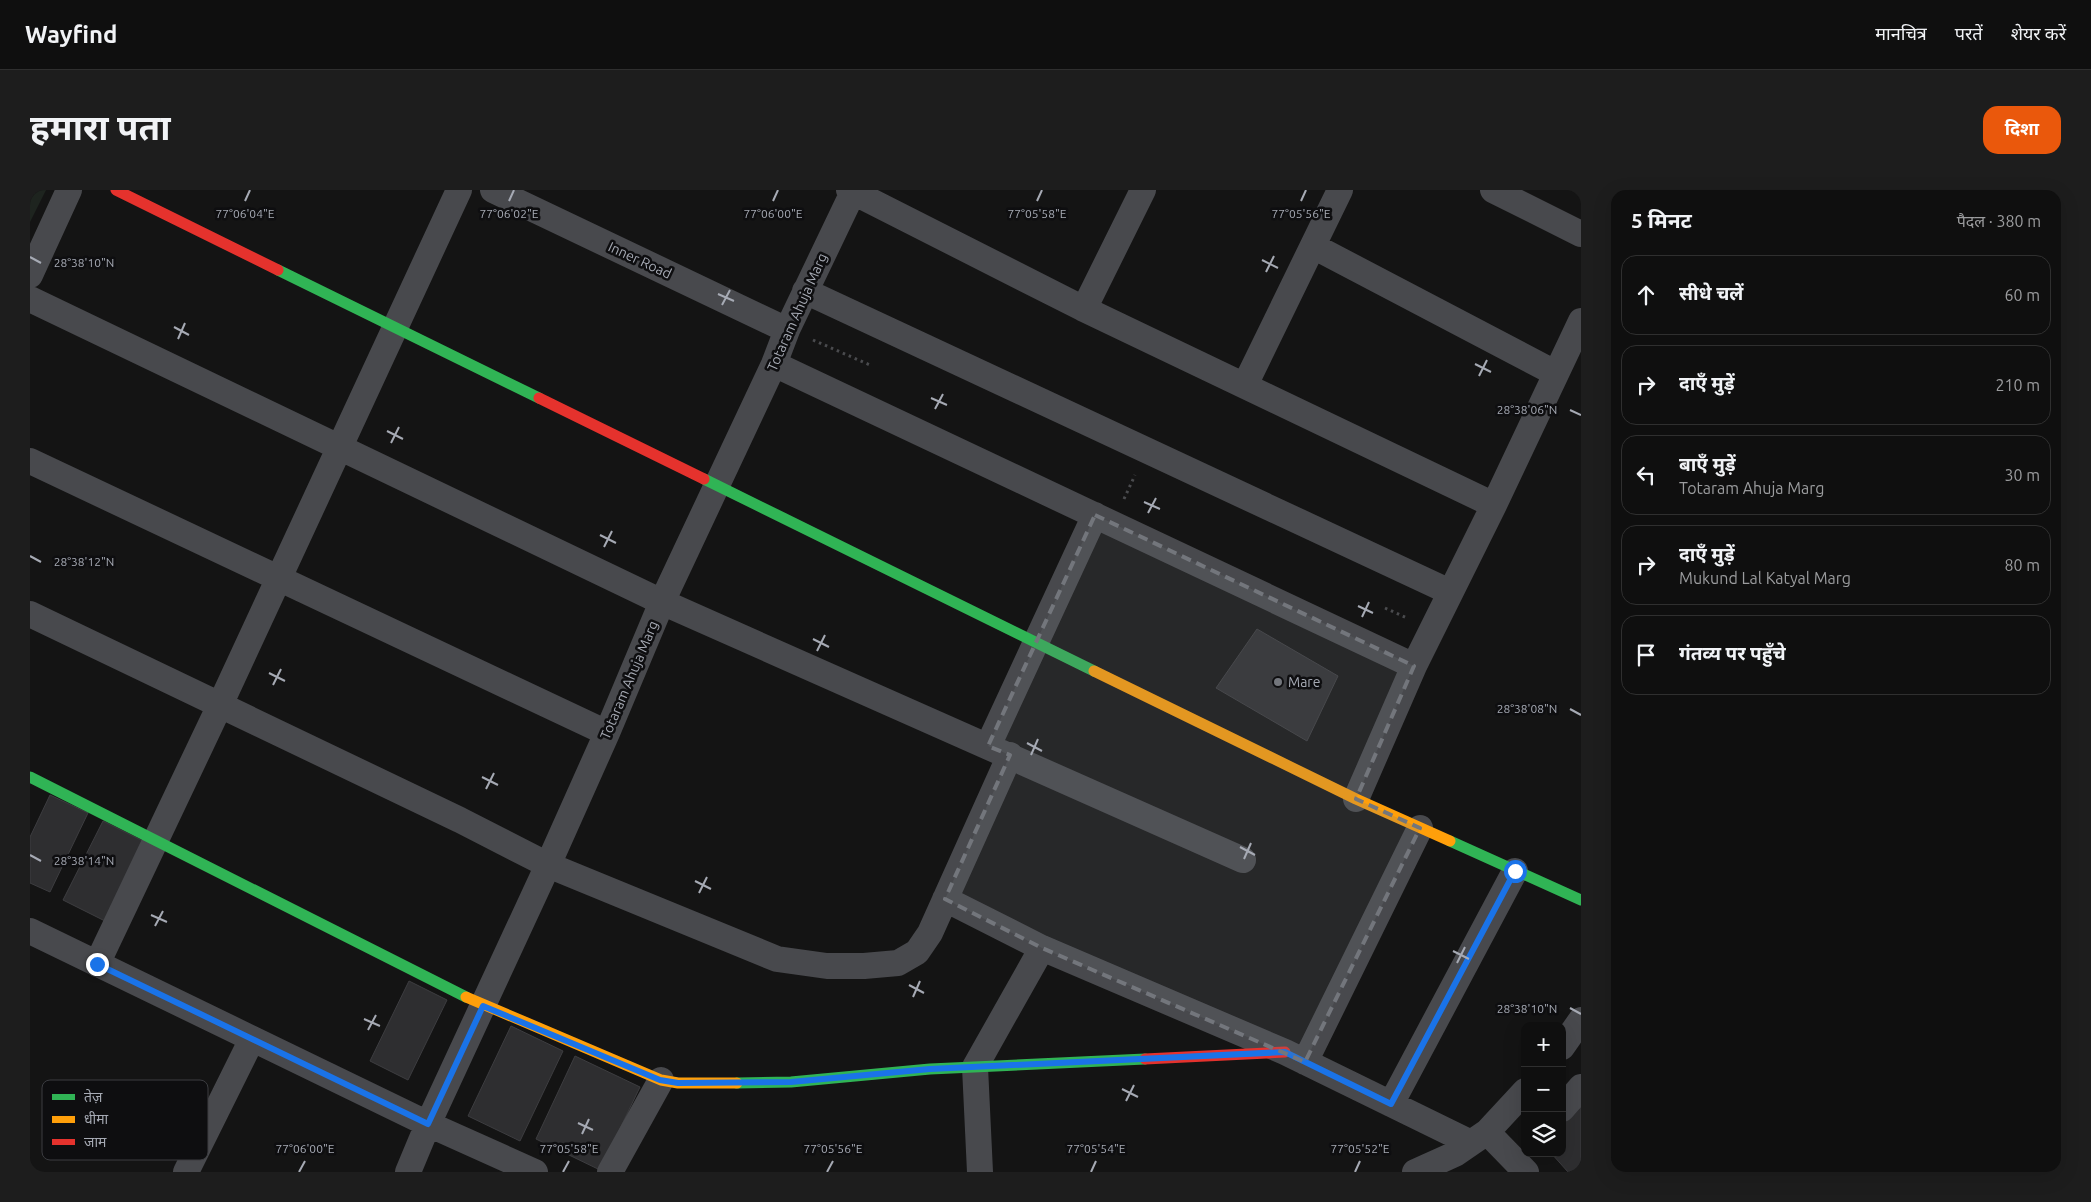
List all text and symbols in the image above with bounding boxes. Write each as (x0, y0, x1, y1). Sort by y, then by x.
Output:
text: Wayfind (25, 21, 117, 48)
text: मानचित्र (1875, 23, 1927, 43)
text: परतें (1955, 23, 1983, 43)
text: शेयर करें (2011, 23, 2066, 43)
button: दिशा (1983, 106, 2061, 154)
text: हमारा पता (30, 107, 170, 147)
text: 77°06'04"E (216, 207, 275, 220)
text: 77°06'02"E (480, 207, 539, 220)
text: 77°06'00"E (744, 207, 803, 220)
text: 77°05'58"E (1008, 207, 1067, 220)
text: 77°05'56"E (1272, 207, 1331, 220)
text: 5 मिनट (1631, 208, 1692, 232)
text: पैदल · 380 m (1957, 212, 2041, 230)
street label: Inner Road (606, 238, 674, 282)
street label: Totaram Ahuja Marg (764, 251, 830, 373)
text: 28°38'10"N (54, 256, 114, 269)
icon: ahead (1632, 281, 1660, 309)
text: सीधे चलें (1679, 282, 1743, 304)
text: 60 m (2004, 286, 2040, 304)
icon: right (1632, 371, 1660, 399)
text: दाएँ मुड़ें (1679, 372, 1735, 394)
text: 210 m (1995, 376, 2040, 394)
text: 28°38'06"N (1497, 403, 1557, 416)
text: बाएँ मुड़ें (1679, 453, 1736, 475)
icon: left (1632, 461, 1660, 489)
text: 30 m (2004, 466, 2040, 484)
text: Totaram Ahuja Marg (1679, 479, 1825, 497)
text: दाएँ मुड़ें (1679, 543, 1735, 565)
icon: right (1632, 551, 1660, 579)
text: 28°38'12"N (54, 555, 114, 568)
text: 80 m (2004, 556, 2040, 574)
text: Mukund Lal Katyal Marg (1679, 569, 1851, 587)
street label: Totaram Ahuja Marg (597, 618, 661, 742)
icon: arrive (1632, 641, 1660, 669)
text: गंतव्य पर पहुँचे (1679, 642, 1786, 664)
place label: Mare (1288, 674, 1320, 690)
marker: Mare (1272, 676, 1284, 688)
text: 28°38'08"N (1497, 702, 1557, 715)
text: 28°38'14"N (54, 854, 114, 867)
route start (1504, 860, 1527, 883)
route end (86, 953, 109, 976)
text: 28°38'10"N (1497, 1002, 1557, 1015)
map controls (1521, 1022, 1566, 1157)
button: + (1521, 1022, 1566, 1067)
button: − (1521, 1067, 1566, 1112)
legend (42, 1080, 208, 1160)
text: तेज़ (84, 1088, 103, 1105)
text: धीमा (84, 1111, 109, 1127)
button: layers (1521, 1112, 1566, 1157)
text: जाम (84, 1134, 107, 1150)
text: 77°06'00"E (276, 1142, 335, 1155)
text: 77°05'58"E (540, 1142, 599, 1155)
text: 77°05'56"E (804, 1142, 863, 1155)
text: 77°05'54"E (1067, 1142, 1126, 1155)
text: 77°05'52"E (1331, 1142, 1390, 1155)

